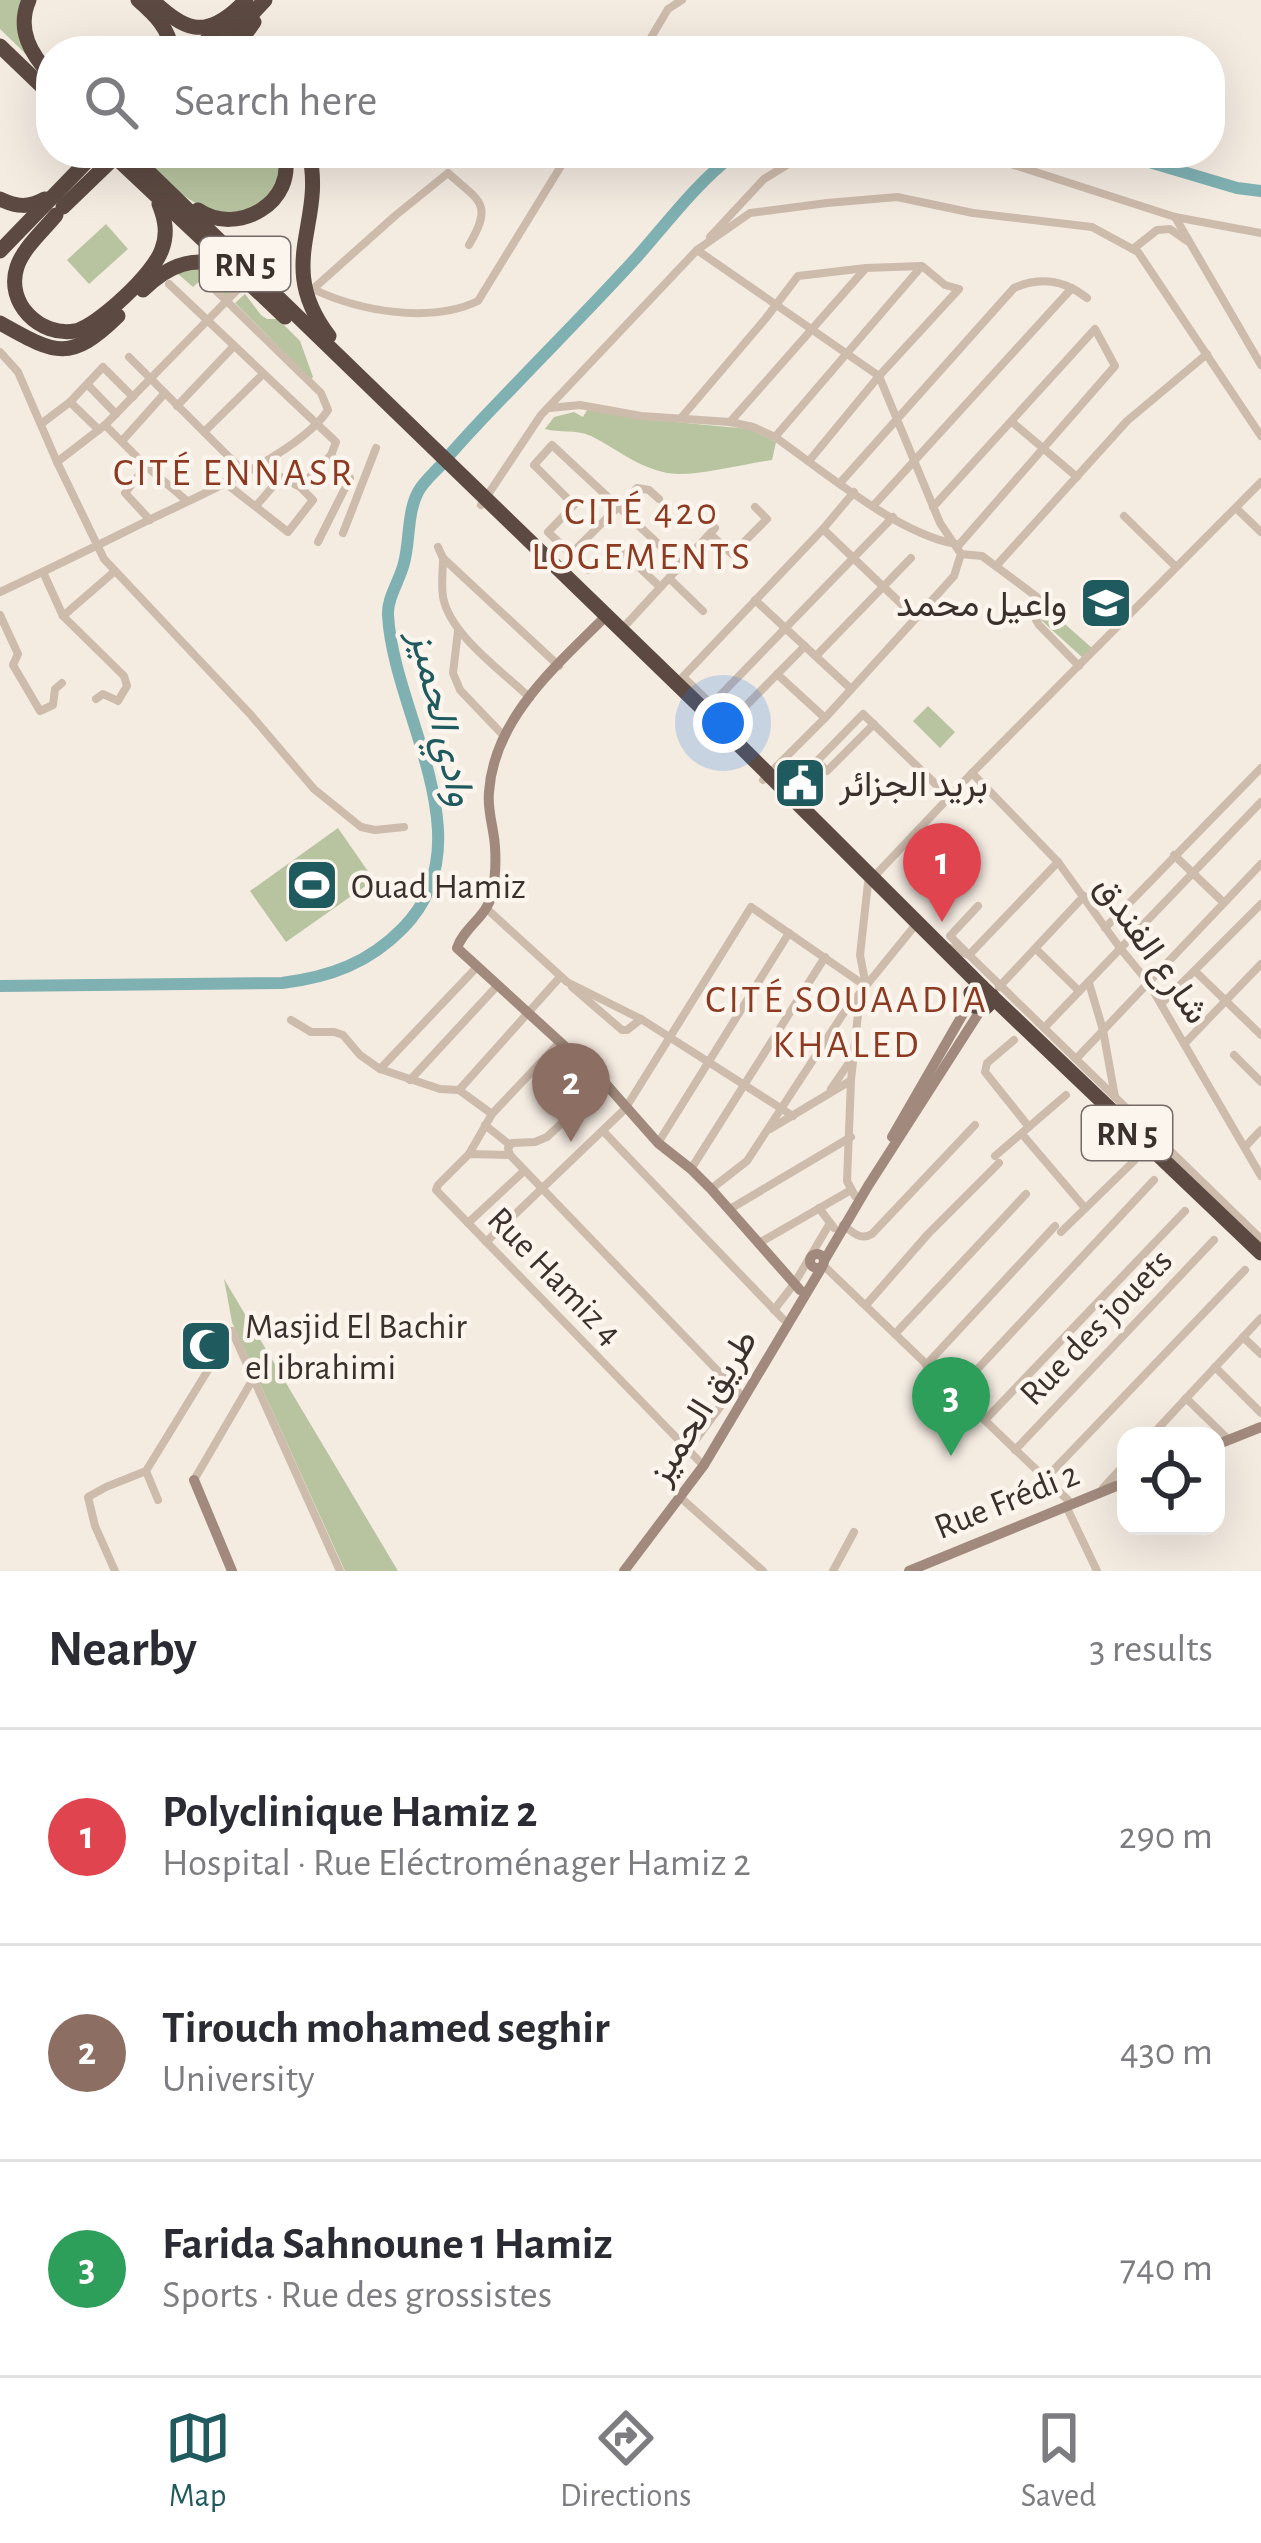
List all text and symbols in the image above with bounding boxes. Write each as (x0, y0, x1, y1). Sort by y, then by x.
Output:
search box (36, 36, 1225, 168)
icon: search (78, 69, 144, 135)
text: Search here (174, 79, 377, 124)
road number: RN 5 (200, 237, 290, 291)
district label: CITÉ ENNASR (113, 451, 355, 493)
district label: CITÉ 420 LOGEMENTS (531, 490, 753, 577)
school or university icon: واعيل محمد (1078, 575, 1134, 631)
place label: واعيل محمد (896, 587, 1067, 626)
water label: وادي الحميز (392, 625, 481, 812)
your location (693, 693, 753, 753)
public building icon: بريد الجزائر (772, 755, 828, 811)
place label: بريد الجزائر (838, 767, 988, 806)
pin: 1 (903, 823, 981, 922)
sports icon: Ouad Hamiz (284, 857, 340, 913)
place label: Ouad Hamiz (351, 869, 526, 905)
street label: شارع الفندق (1083, 870, 1215, 1033)
district label: CITÉ SOUAADIA KHALED (705, 978, 989, 1065)
pin: 2 (532, 1043, 610, 1142)
road number: RN 5 (1082, 1106, 1172, 1160)
street label: Rue Hamiz 4 (481, 1201, 629, 1352)
street label: Rue des jouets (1013, 1242, 1179, 1412)
place label: Masjid El Bachir el ibrahimi (245, 1309, 467, 1386)
mosque icon: Masjid El Bachir el ibrahimi (178, 1318, 234, 1374)
street label: طريق الحميز (641, 1324, 767, 1493)
pin: 3 (912, 1357, 990, 1456)
map controls (1117, 1427, 1225, 1535)
button: locate (1117, 1427, 1225, 1535)
street label: Rue Frédi 2 (929, 1456, 1084, 1546)
text: Nearby (48, 1624, 197, 1675)
text: 3 results (1089, 1630, 1213, 1669)
text: Polyclinique Hamiz 2 (162, 1790, 537, 1835)
text: 1 (80, 1817, 94, 1856)
text: 290 m (1119, 1817, 1213, 1856)
text: Hospital · Rue Eléctroménager Hamiz 2 (162, 1844, 751, 1883)
text: Tirouch mohamed seghir (162, 2006, 610, 2051)
text: 2 (78, 2033, 96, 2072)
text: 430 m (1120, 2033, 1213, 2072)
text: University (162, 2060, 315, 2099)
text: Farida Sahnoune 1 Hamiz (162, 2222, 613, 2267)
text: 3 (79, 2249, 95, 2288)
text: 740 m (1120, 2249, 1213, 2288)
text: Sports · Rue des grossistes (162, 2276, 552, 2315)
tab: Map (165, 2405, 231, 2517)
tab: Directions (560, 2405, 691, 2517)
tab: Saved (1021, 2405, 1096, 2517)

